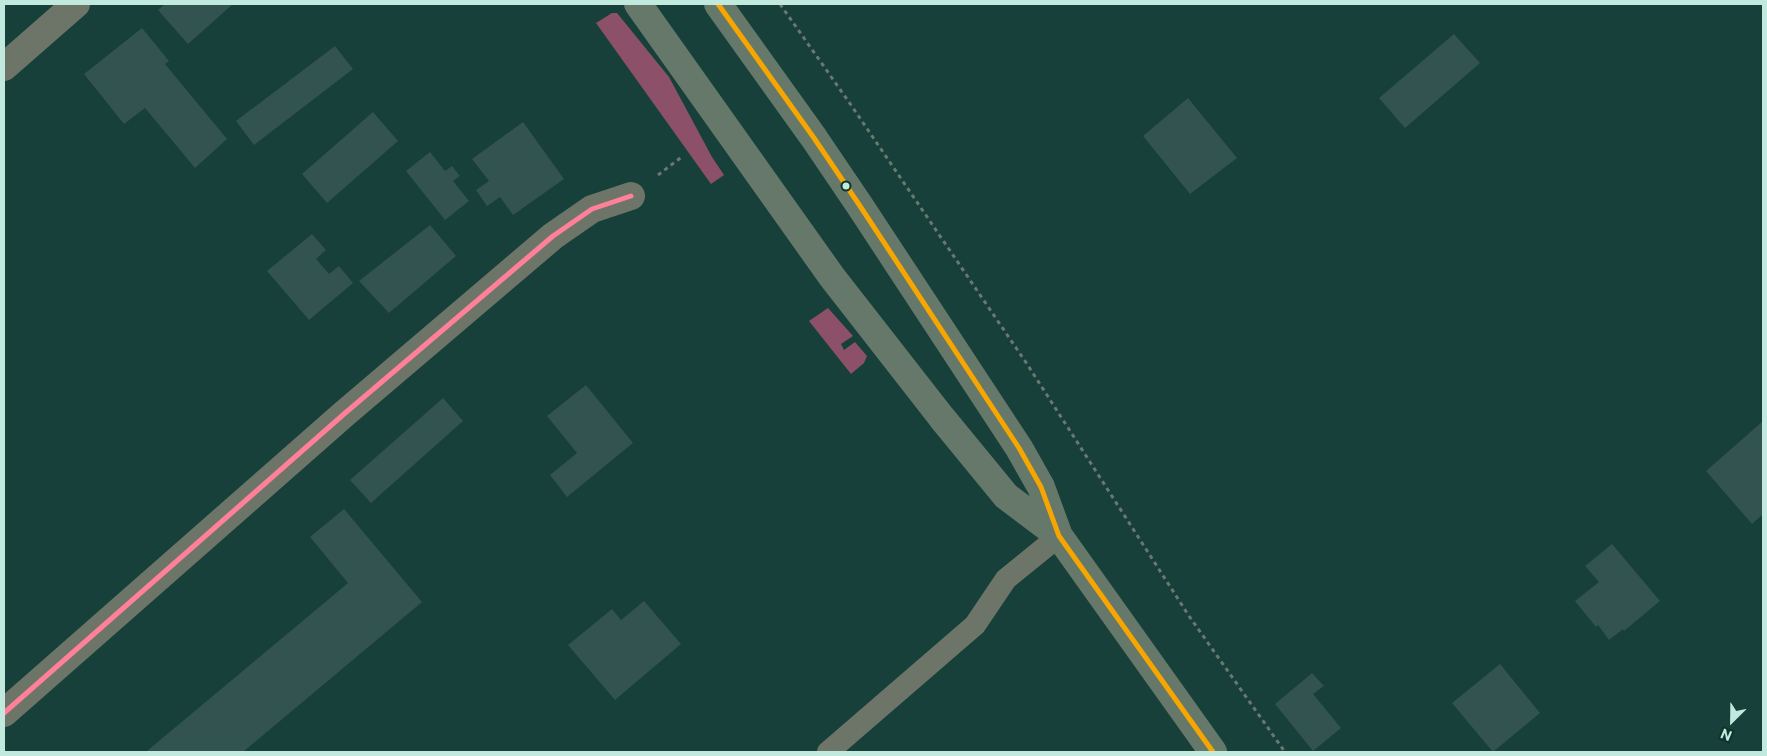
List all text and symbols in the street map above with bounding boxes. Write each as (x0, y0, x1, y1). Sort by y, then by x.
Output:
unlabelled marker (841, 181, 851, 191)
north arrow (1707, 696, 1757, 746)
text: N (1718, 725, 1734, 745)

